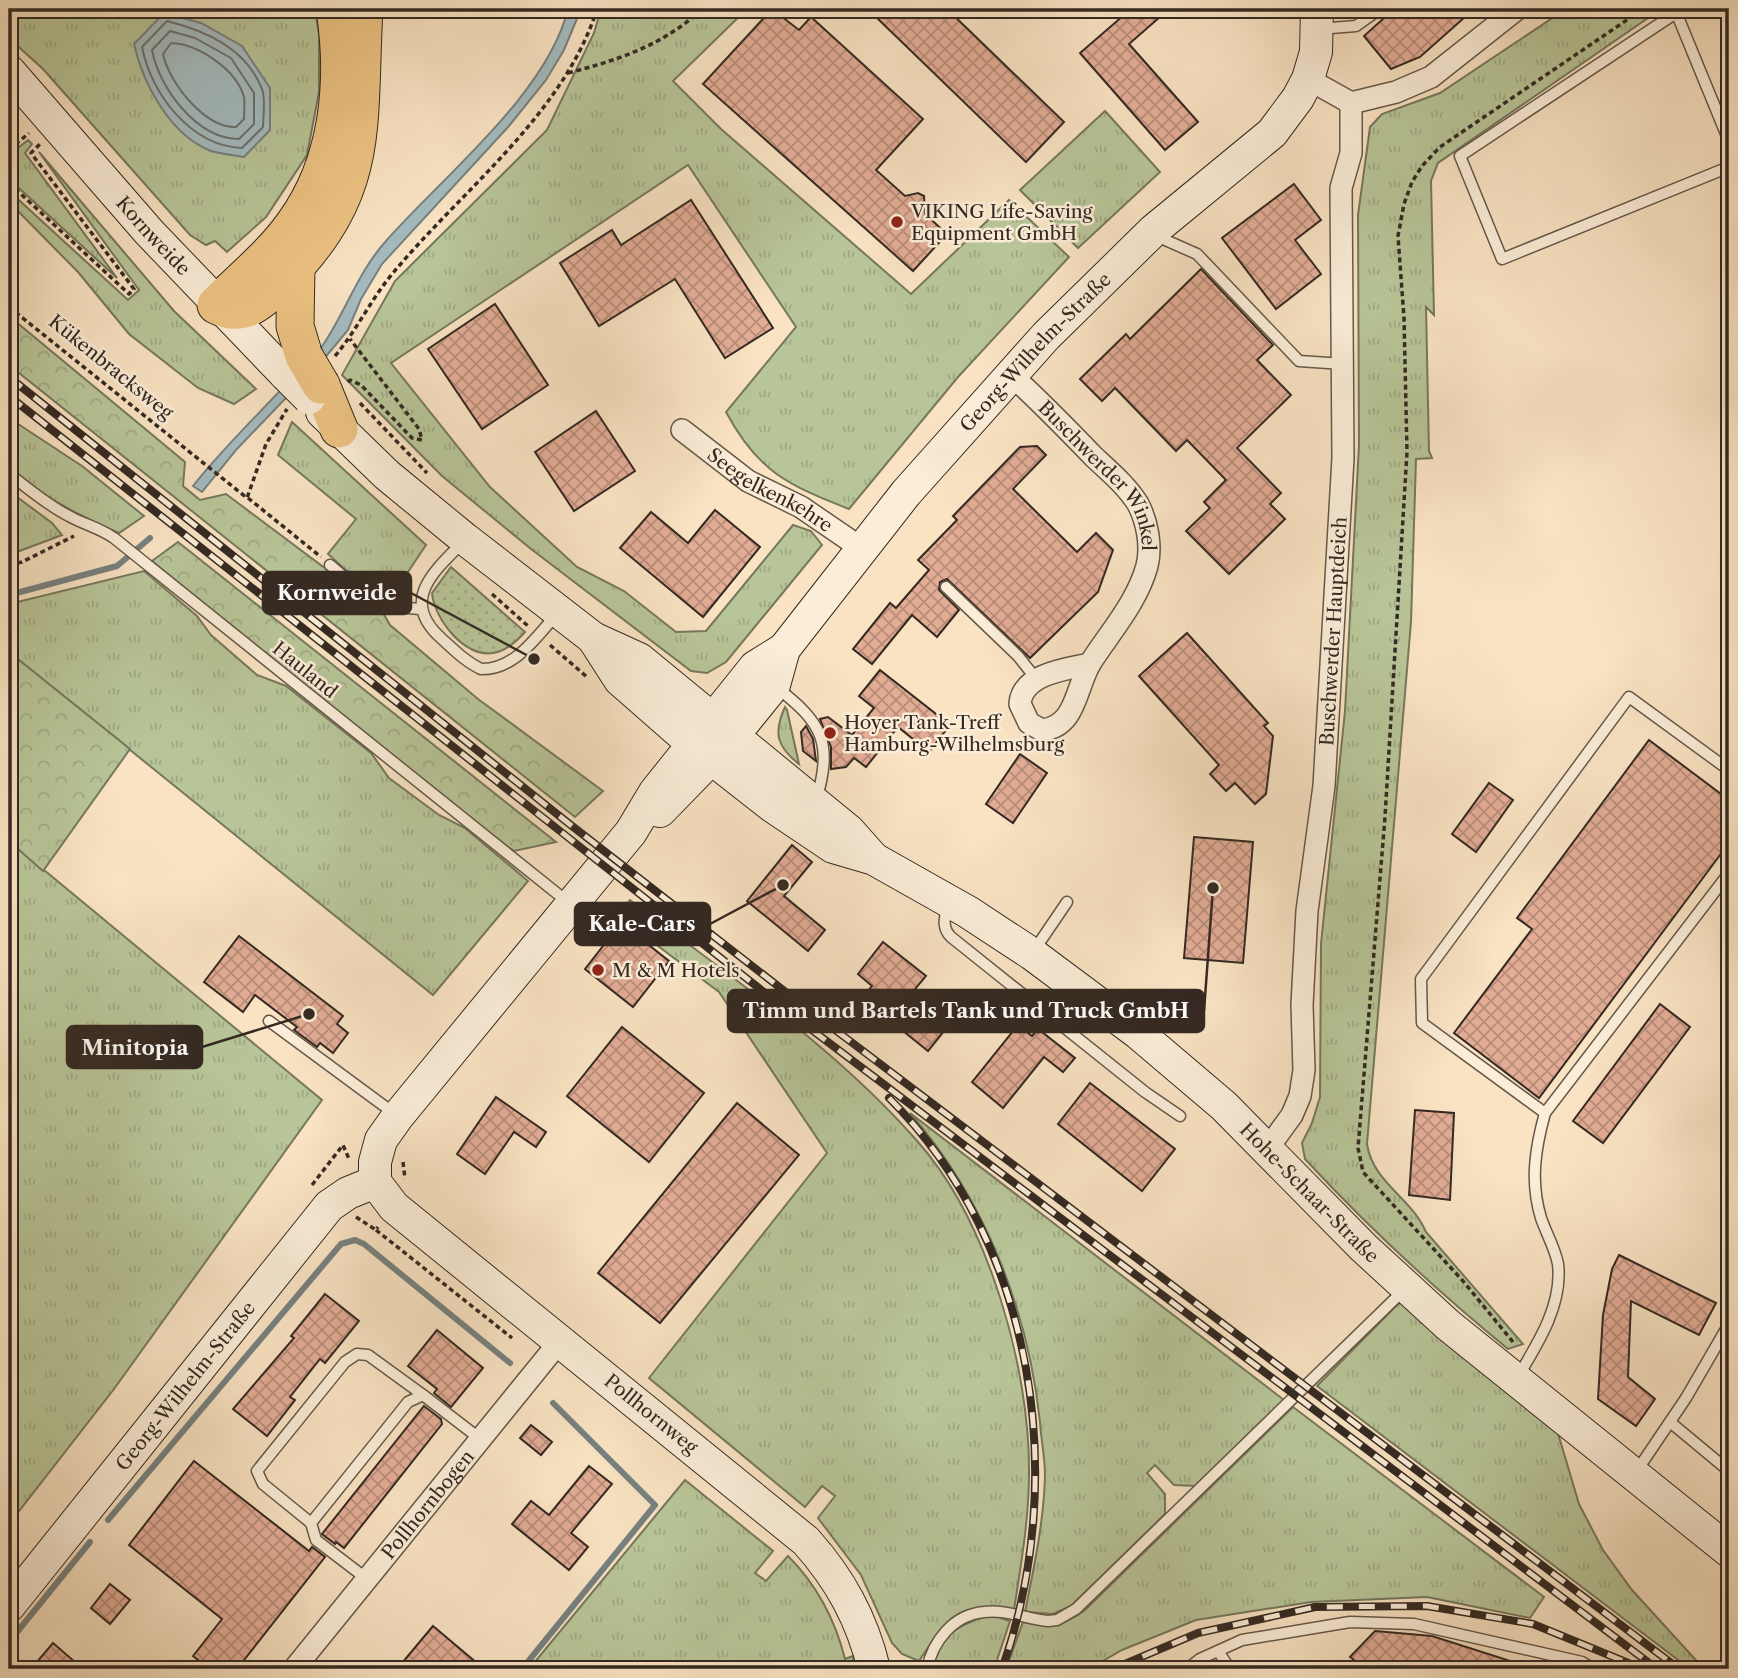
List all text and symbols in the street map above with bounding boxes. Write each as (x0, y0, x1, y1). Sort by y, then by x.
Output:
street label: Kornweide (112, 191, 195, 280)
place label: VIKING Life-Saving Equipment GmbH (910, 200, 1094, 245)
marker: VIKING Life-Saving Equipment GmbH (889, 214, 905, 230)
street label: Georg-Wilhelm-Straße (955, 268, 1115, 436)
street label: Kükenbracksweg (44, 310, 179, 425)
street label: Buschwerder Winkel (1034, 396, 1161, 551)
street label: Seegelkenkehre (703, 443, 837, 537)
street label: Buschwerder Hauptdeich (1315, 516, 1351, 747)
callout: Kornweide (263, 572, 411, 614)
text: Kornweide (277, 580, 397, 605)
street label: Hauland (268, 637, 342, 703)
place label: Hoyer Tank-Treff Hamburg-Wilhelmsburg (844, 711, 1065, 756)
marker: Hoyer Tank-Treff Hamburg-Wilhelmsburg (822, 725, 838, 741)
callout: Kale-Cars (575, 903, 710, 945)
text: Kale-Cars (588, 911, 696, 936)
place label: M & M Hotels (612, 959, 740, 982)
marker: M & M Hotels (590, 962, 606, 978)
callout: Timm und Bartels Tank und Truck GmbH (728, 990, 1204, 1032)
text: Timm und Bartels Tank und Truck GmbH (743, 998, 1189, 1023)
callout: Minitopia (67, 1026, 202, 1068)
text: Minitopia (81, 1035, 189, 1060)
street label: Hohe-Schaar-Straße (1235, 1118, 1384, 1268)
street label: Georg-Wilhelm-Straße (111, 1297, 260, 1475)
street label: Pollhornweg (600, 1369, 703, 1459)
street label: Pollhornbogen (376, 1445, 479, 1564)

